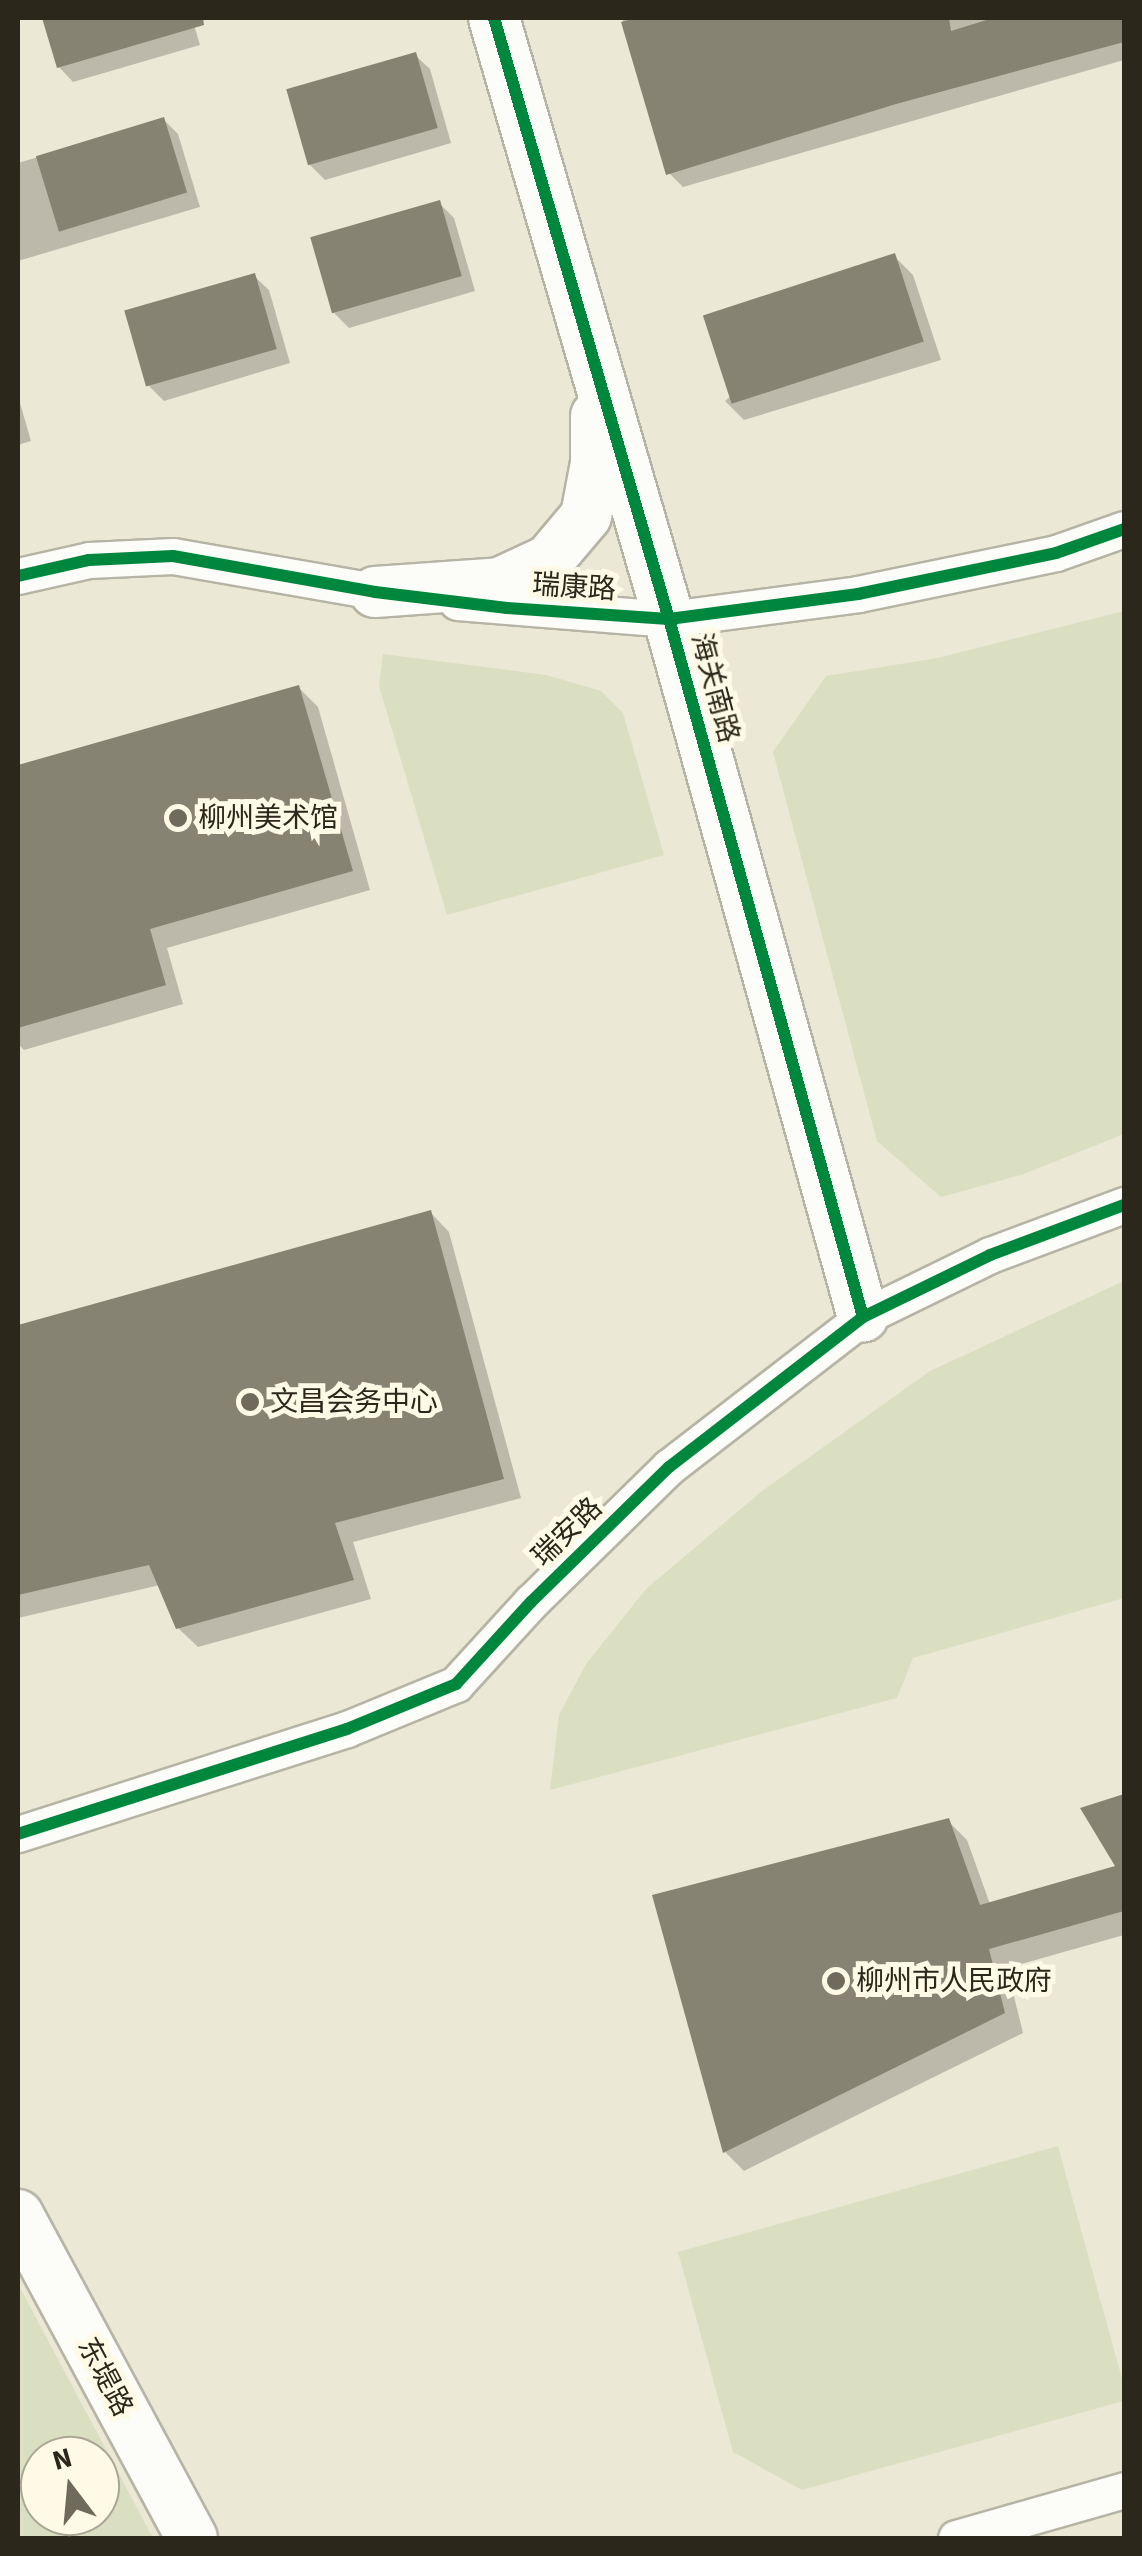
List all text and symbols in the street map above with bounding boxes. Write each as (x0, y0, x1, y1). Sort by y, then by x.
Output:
street label: 瑞康路 (531, 567, 617, 607)
street label: 海关南路 (684, 630, 746, 746)
place label: 柳州美术馆 (198, 801, 338, 835)
marker: 柳州美术馆 (167, 807, 189, 829)
place label: 文昌会务中心 (270, 1385, 438, 1419)
marker: 文昌会务中心 (239, 1391, 261, 1413)
street label: 瑞安路 (525, 1491, 609, 1573)
place label: 柳州市人民政府 (856, 1964, 1052, 1998)
marker: 柳州市人民政府 (825, 1970, 847, 1992)
street label: 东堤路 (70, 2332, 140, 2422)
north arrow (20, 2436, 120, 2536)
text: N (48, 2437, 77, 2481)

